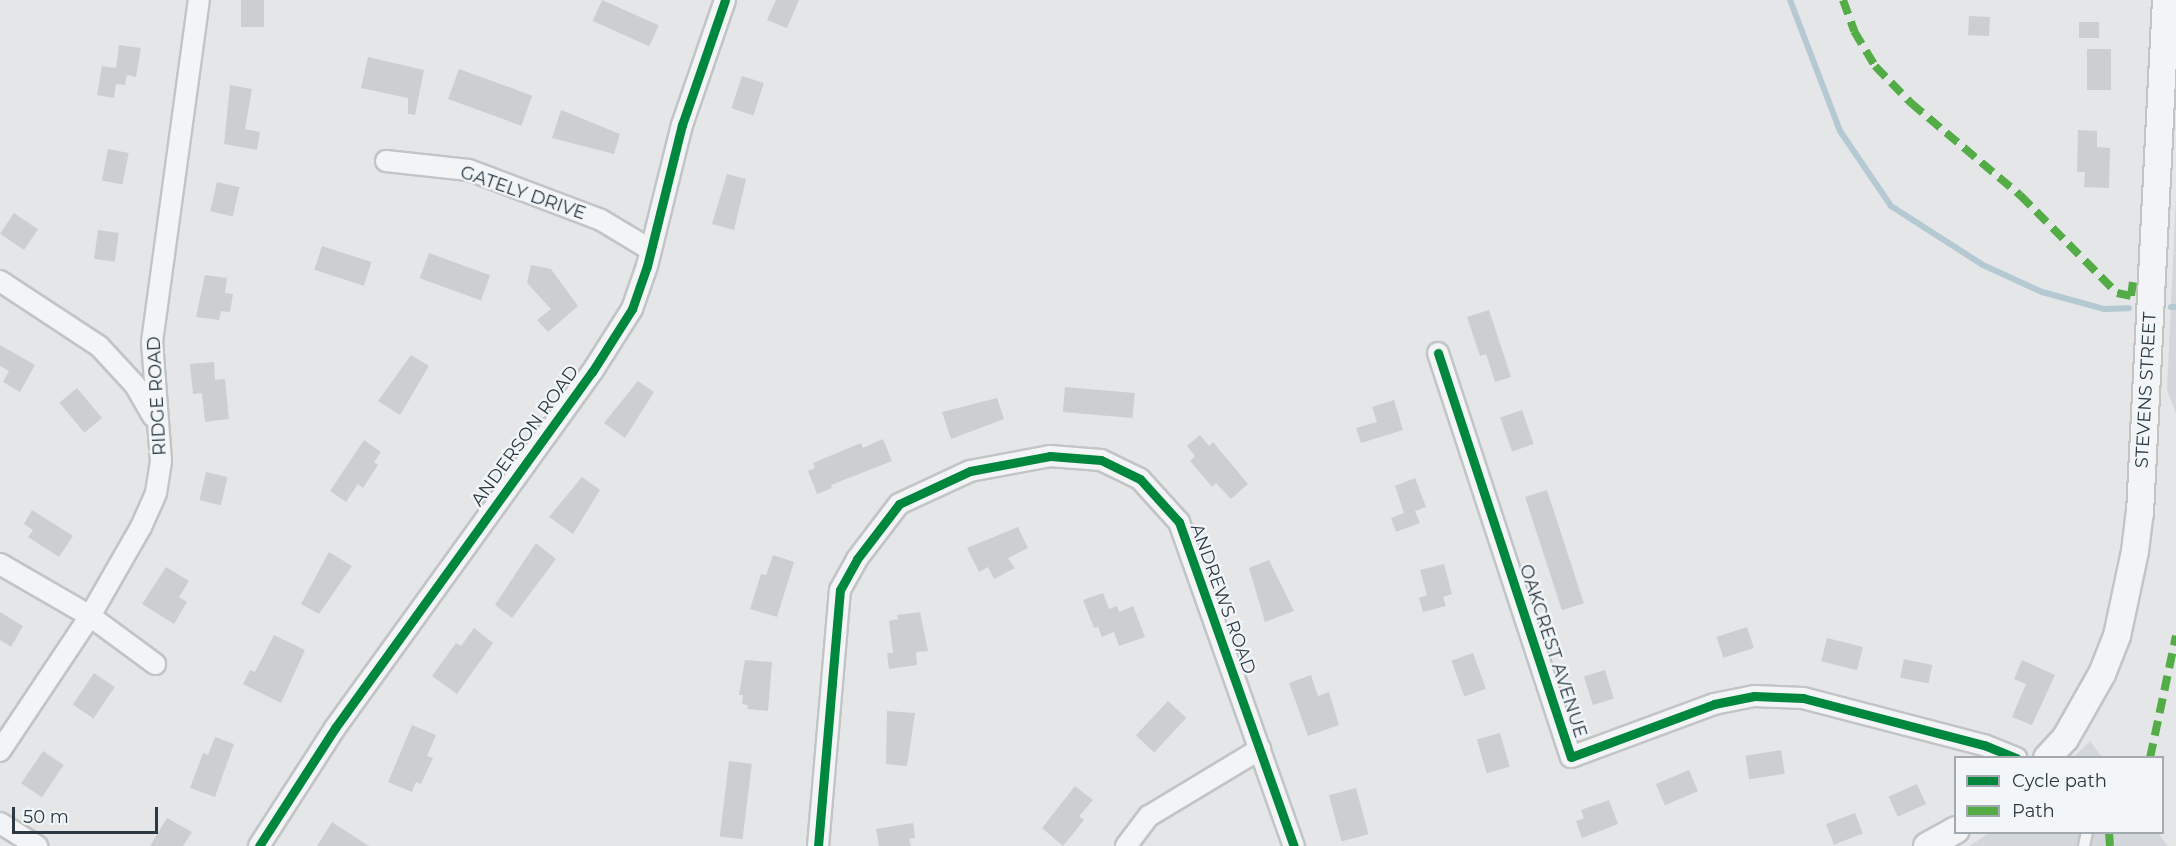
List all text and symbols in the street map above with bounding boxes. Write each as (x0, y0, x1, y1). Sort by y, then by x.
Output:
street label: GATELY DRIVE (457, 161, 589, 225)
street label: STEVENS STREET (2131, 311, 2161, 469)
street label: RIDGE ROAD (143, 336, 171, 456)
street label: ANDERSON ROAD (467, 361, 583, 511)
street label: ANDREWS ROAD (1186, 521, 1260, 677)
street label: OAKCREST AVENUE (1515, 561, 1591, 741)
legend (1954, 756, 2164, 834)
text: Cycle path (2012, 770, 2107, 792)
scale bar (15, 795, 160, 833)
text: Path (2012, 800, 2055, 822)
text: 50 m (23, 806, 69, 828)

